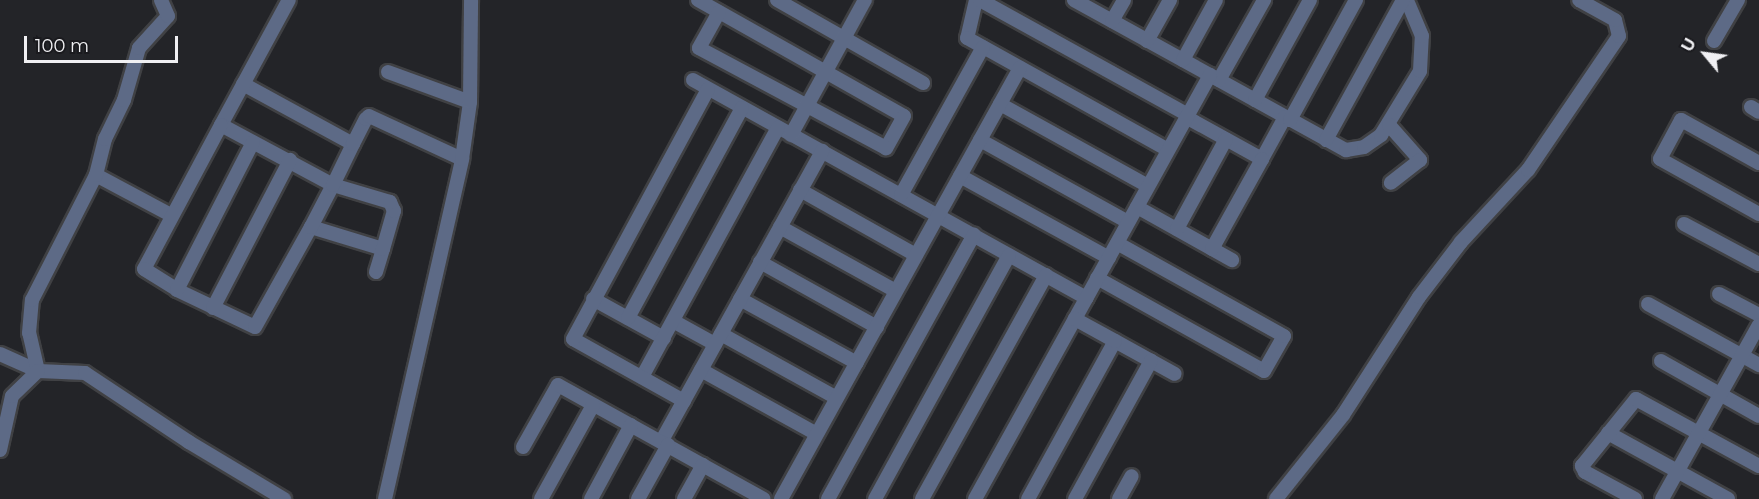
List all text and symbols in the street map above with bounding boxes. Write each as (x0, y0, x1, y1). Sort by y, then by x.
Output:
scale bar (27, 24, 182, 62)
north arrow (1675, 24, 1735, 84)
text: 100 m (35, 35, 89, 57)
text: U (1677, 35, 1700, 55)

